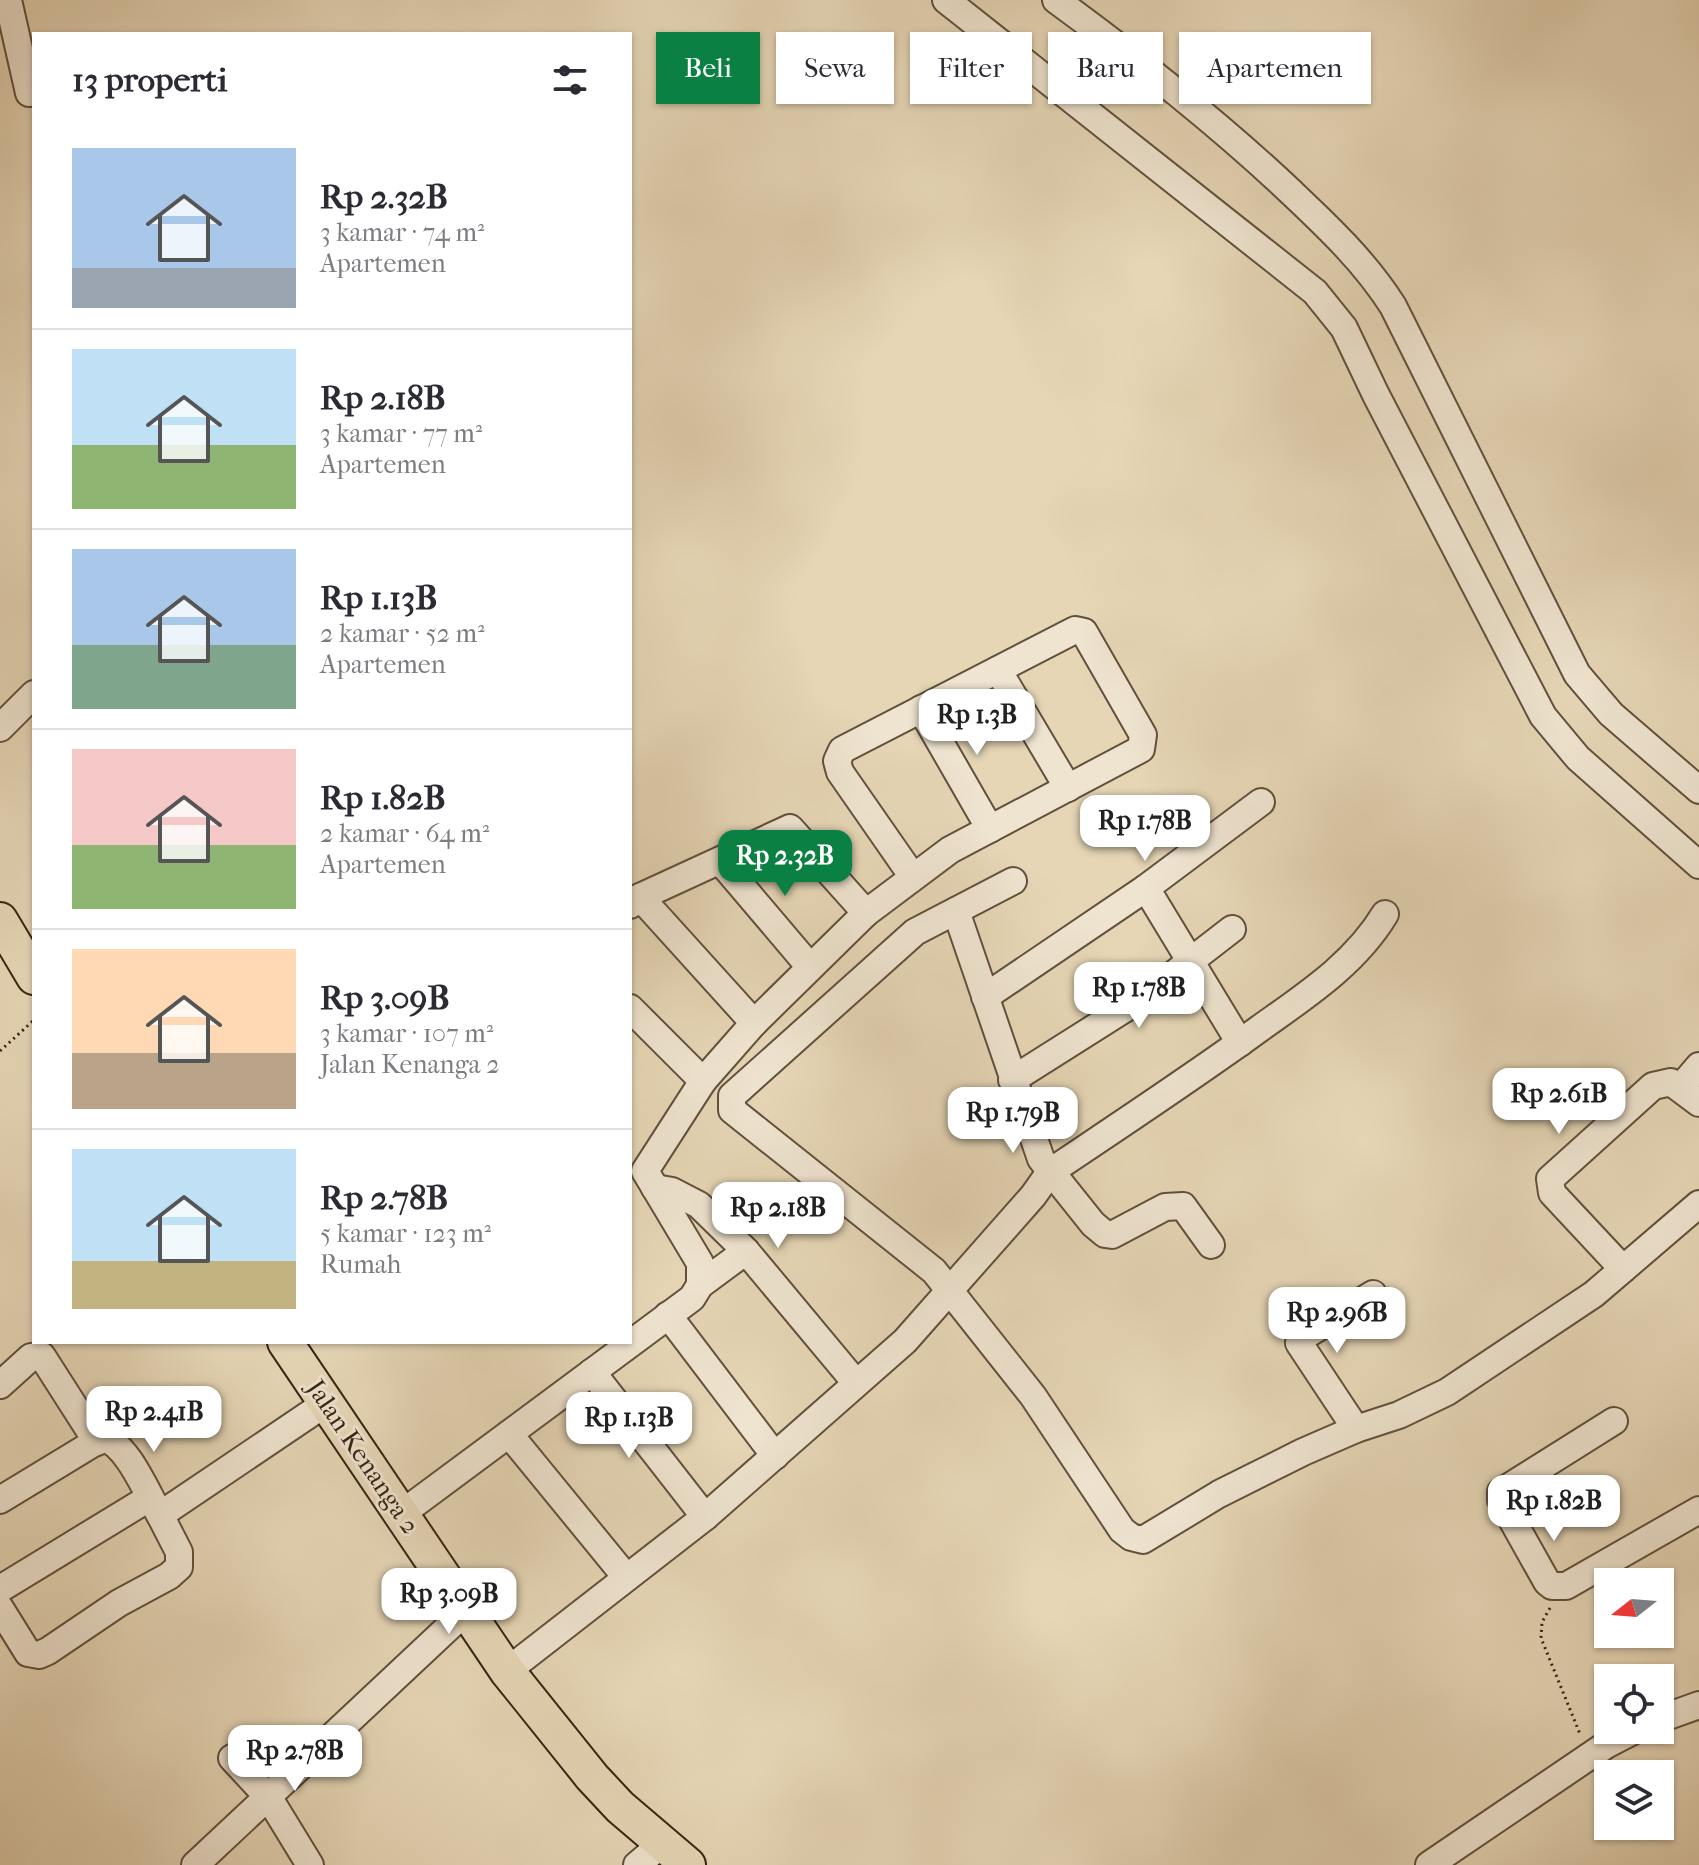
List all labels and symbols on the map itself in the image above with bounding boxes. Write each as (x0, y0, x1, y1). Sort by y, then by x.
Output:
pin: Rp 1.3B (903, 689, 1051, 757)
pin: Rp 1.78B (1062, 795, 1228, 863)
pin: Rp 2.32B (702, 830, 868, 898)
pin: Rp 1.78B (1056, 962, 1222, 1030)
pin: Rp 2.61B (1476, 1068, 1642, 1136)
pin: Rp 1.79B (930, 1087, 1096, 1155)
pin: Rp 2.18B (695, 1182, 861, 1250)
pin: Rp 2.96B (1254, 1287, 1420, 1355)
street label: Jalan Kenanga 2 (299, 1372, 426, 1540)
pin: Rp 2.41B (71, 1386, 237, 1454)
pin: Rp 1.13B (546, 1392, 712, 1460)
pin: Rp 1.82B (1471, 1475, 1637, 1543)
pin: Rp 3.09B (366, 1568, 532, 1636)
north arrow (1594, 1568, 1674, 1648)
pin: Rp 2.78B (212, 1725, 378, 1793)

